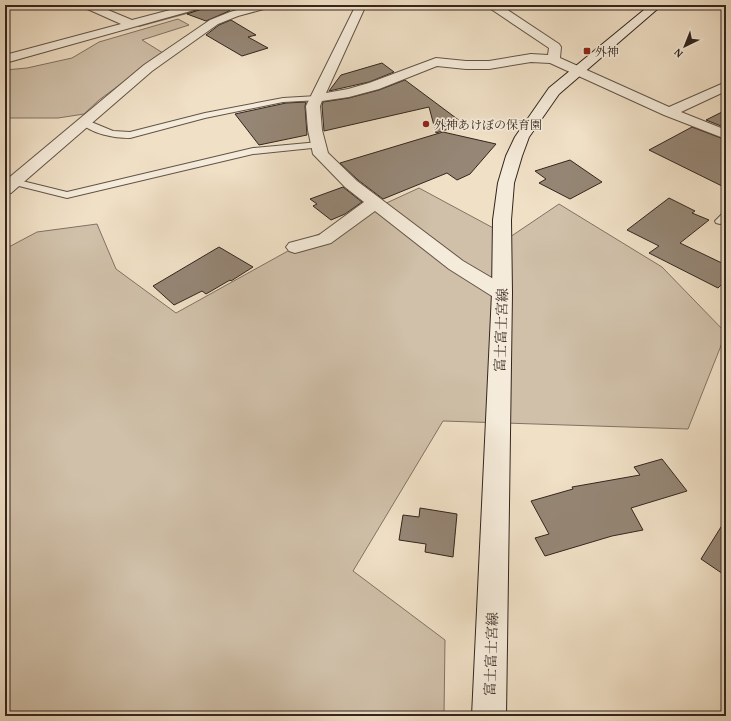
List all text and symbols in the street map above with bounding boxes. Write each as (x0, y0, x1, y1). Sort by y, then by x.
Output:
north arrow (665, 26, 705, 66)
place label: 外神 (595, 43, 619, 60)
text: N (670, 45, 686, 62)
marker: 外神 (582, 46, 592, 56)
place label: 外神あけぼの保育園 (434, 116, 542, 133)
marker: 外神あけぼの保育園 (421, 119, 431, 129)
street label: 富士富士宮線 (490, 288, 512, 372)
street label: 富士富士宮線 (480, 612, 502, 696)

